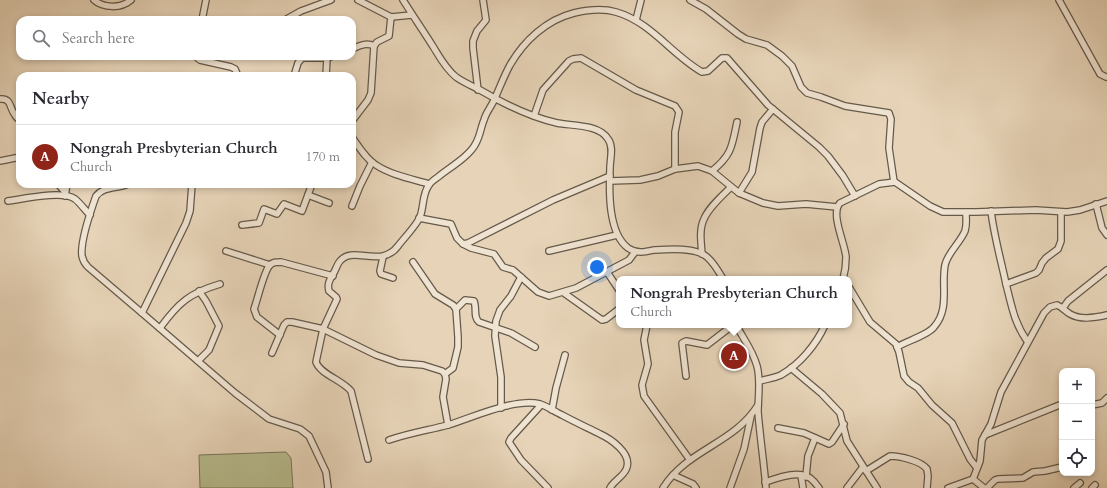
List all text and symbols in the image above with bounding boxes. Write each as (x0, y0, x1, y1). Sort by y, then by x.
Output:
search box (16, 16, 356, 60)
icon: search (30, 27, 52, 49)
text: Search here (62, 28, 135, 48)
text: Nearby (32, 87, 89, 110)
text: Nongrah Presbyterian Church (70, 138, 278, 158)
text: A (40, 148, 50, 166)
text: 170 m (306, 148, 340, 166)
text: Church (70, 158, 112, 176)
your location (587, 257, 607, 277)
popup (616, 276, 852, 328)
text: Nongrah Presbyterian Church (630, 283, 838, 303)
text: Church (630, 303, 672, 321)
pin: A (721, 341, 747, 371)
map controls (1059, 368, 1095, 476)
button: + (1059, 368, 1095, 404)
button: − (1059, 404, 1095, 440)
button: locate (1059, 440, 1095, 476)

